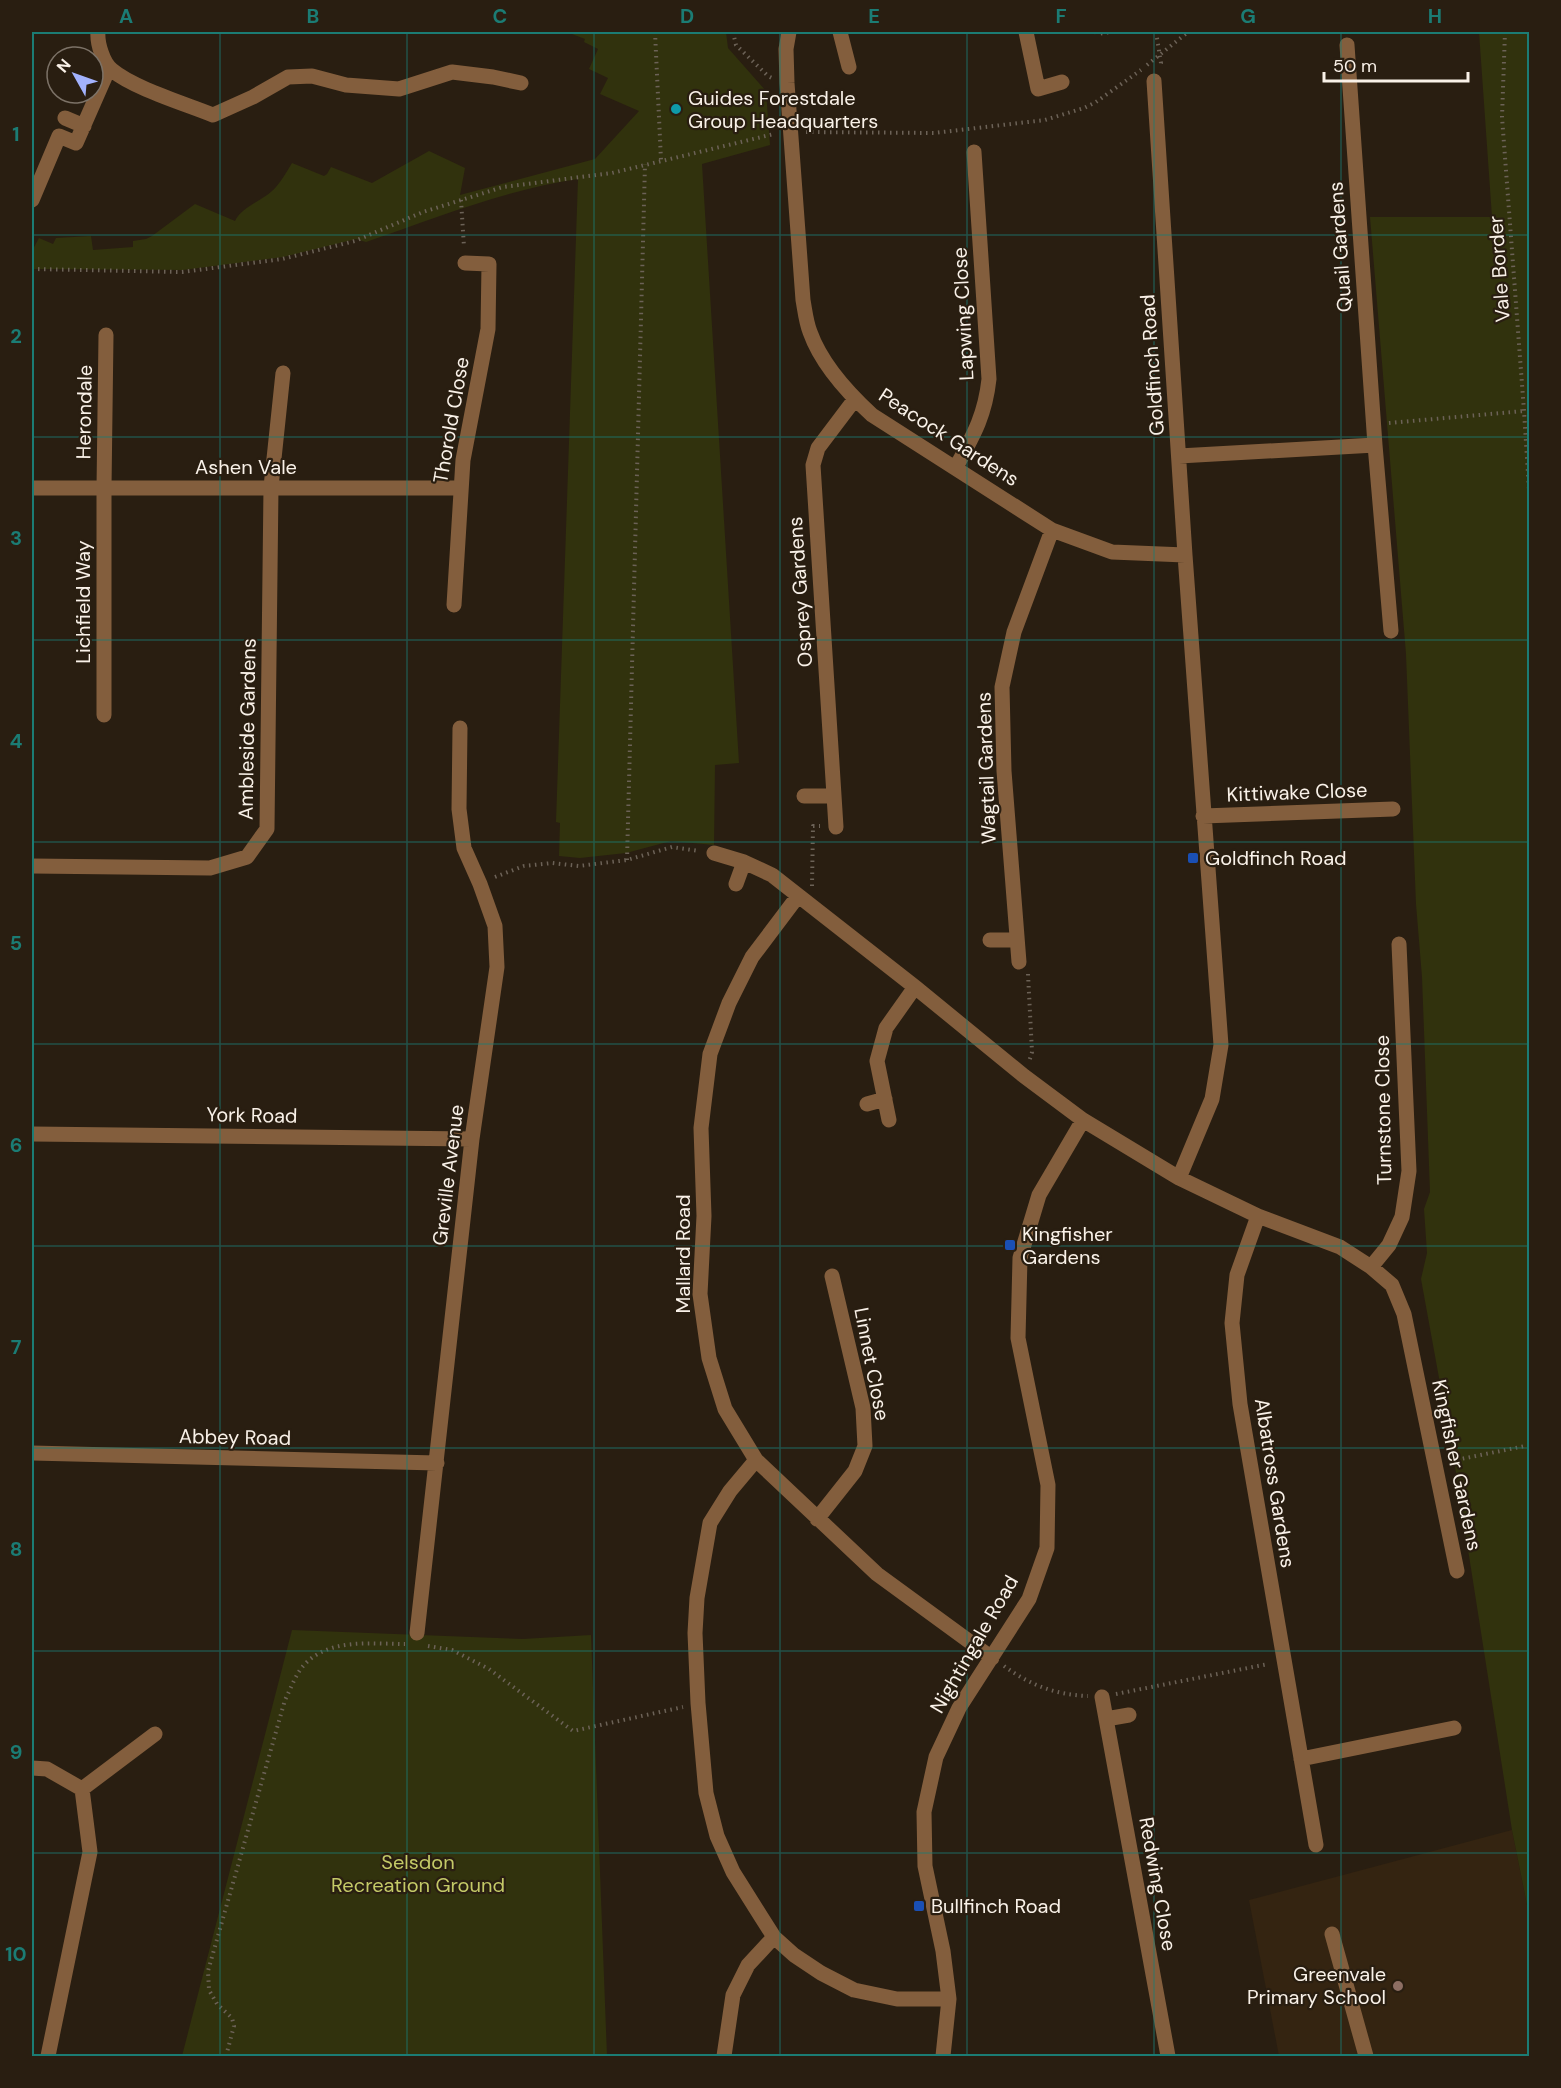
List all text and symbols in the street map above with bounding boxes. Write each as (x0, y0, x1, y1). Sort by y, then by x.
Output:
text: A (119, 3, 133, 29)
text: B (307, 3, 319, 29)
text: C (493, 3, 507, 29)
text: D (680, 3, 694, 29)
text: E (868, 3, 880, 29)
text: F (1055, 3, 1067, 29)
text: G (1240, 3, 1256, 29)
text: H (1428, 3, 1442, 29)
north arrow (45, 45, 105, 105)
scale bar (1324, 45, 1468, 83)
text: N (52, 54, 76, 77)
text: 50 m (1333, 54, 1377, 78)
place label: Guides Forestdale Group Headquarters (688, 85, 878, 134)
marker: Guides Forestdale Group Headquarters (669, 102, 683, 116)
text: 1 (12, 121, 20, 147)
street label: Quail Gardens (1322, 181, 1358, 313)
street label: Vale Border (1482, 215, 1516, 323)
street label: Lapwing Close (947, 247, 979, 381)
street label: Goldfinch Road (1134, 293, 1170, 437)
text: 2 (10, 323, 22, 349)
street label: Thorold Close (427, 355, 475, 485)
street label: Herondale (70, 364, 98, 460)
street label: Peacock Gardens (874, 382, 1024, 492)
street label: Ashen Vale (195, 454, 297, 480)
street label: Osprey Gardens (782, 516, 818, 668)
text: 3 (10, 525, 22, 551)
street label: Lichfield Way (70, 540, 96, 664)
street label: Ambleside Gardens (232, 638, 262, 820)
street label: Wagtail Gardens (970, 691, 1002, 845)
text: 4 (10, 728, 23, 754)
street label: Kittiwake Close (1226, 777, 1368, 807)
place label: Goldfinch Road (1205, 845, 1347, 871)
marker: Goldfinch Road (1186, 851, 1200, 865)
text: 5 (10, 930, 22, 956)
street label: Turnstone Close (1369, 1035, 1397, 1185)
street label: York Road (206, 1101, 298, 1129)
street label: Greville Avenue (426, 1103, 470, 1247)
text: 6 (10, 1132, 22, 1158)
street label: Mallard Road (670, 1195, 696, 1313)
place label: Kingfisher Gardens (1022, 1221, 1113, 1270)
marker: Kingfisher Gardens (1003, 1238, 1017, 1252)
street label: Linnet Close (848, 1305, 896, 1423)
text: 7 (11, 1334, 22, 1360)
street label: Kingfisher Gardens (1426, 1377, 1488, 1553)
street label: Albatross Gardens (1249, 1396, 1301, 1570)
street label: Abbey Road (179, 1423, 291, 1451)
text: 8 (10, 1536, 22, 1562)
street label: Nightingale Road (924, 1570, 1024, 1718)
text: 9 (10, 1739, 22, 1765)
street label: Redwing Close (1133, 1815, 1183, 1953)
park label: Selsdon Recreation Ground (331, 1849, 505, 1898)
place label: Bullfinch Road (931, 1893, 1061, 1919)
marker: Bullfinch Road (912, 1899, 926, 1913)
text: 10 (5, 1941, 27, 1967)
place label: Greenvale Primary School (1247, 1961, 1386, 2010)
marker: Greenvale Primary School (1391, 1979, 1405, 1993)

